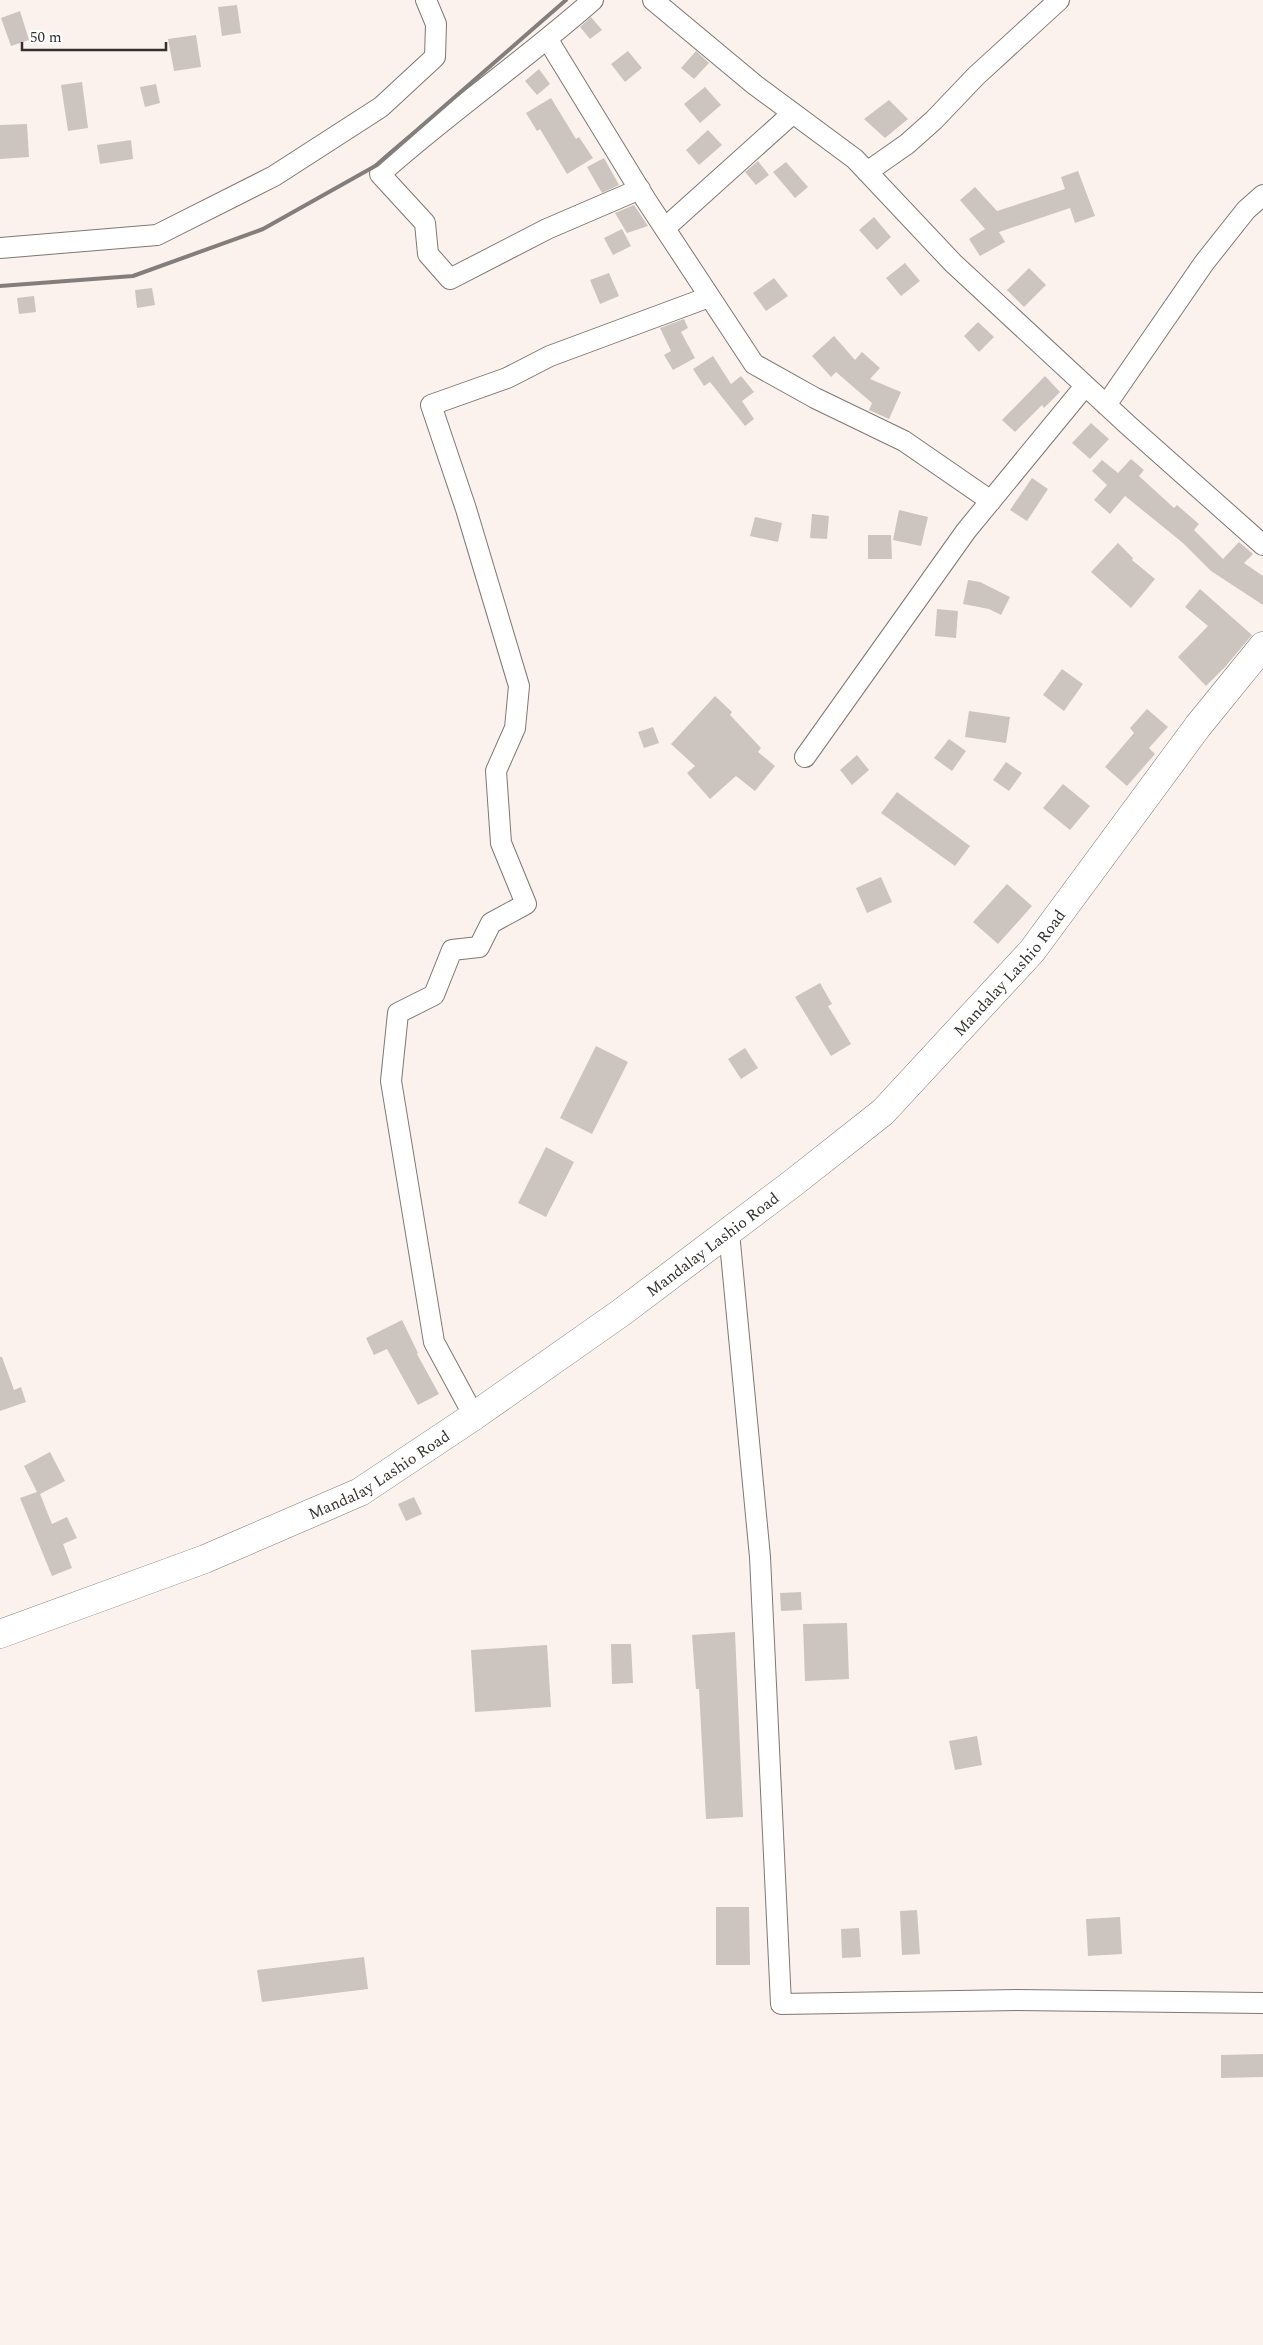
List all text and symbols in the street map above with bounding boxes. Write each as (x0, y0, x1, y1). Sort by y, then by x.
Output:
scale bar (22, 20, 166, 52)
text: 50 m (30, 26, 62, 49)
street label: Mandalay Lashio Road (948, 905, 1072, 1042)
street label: Mandalay Lashio Road (641, 1187, 784, 1303)
street label: Mandalay Lashio Road (304, 1424, 455, 1526)

